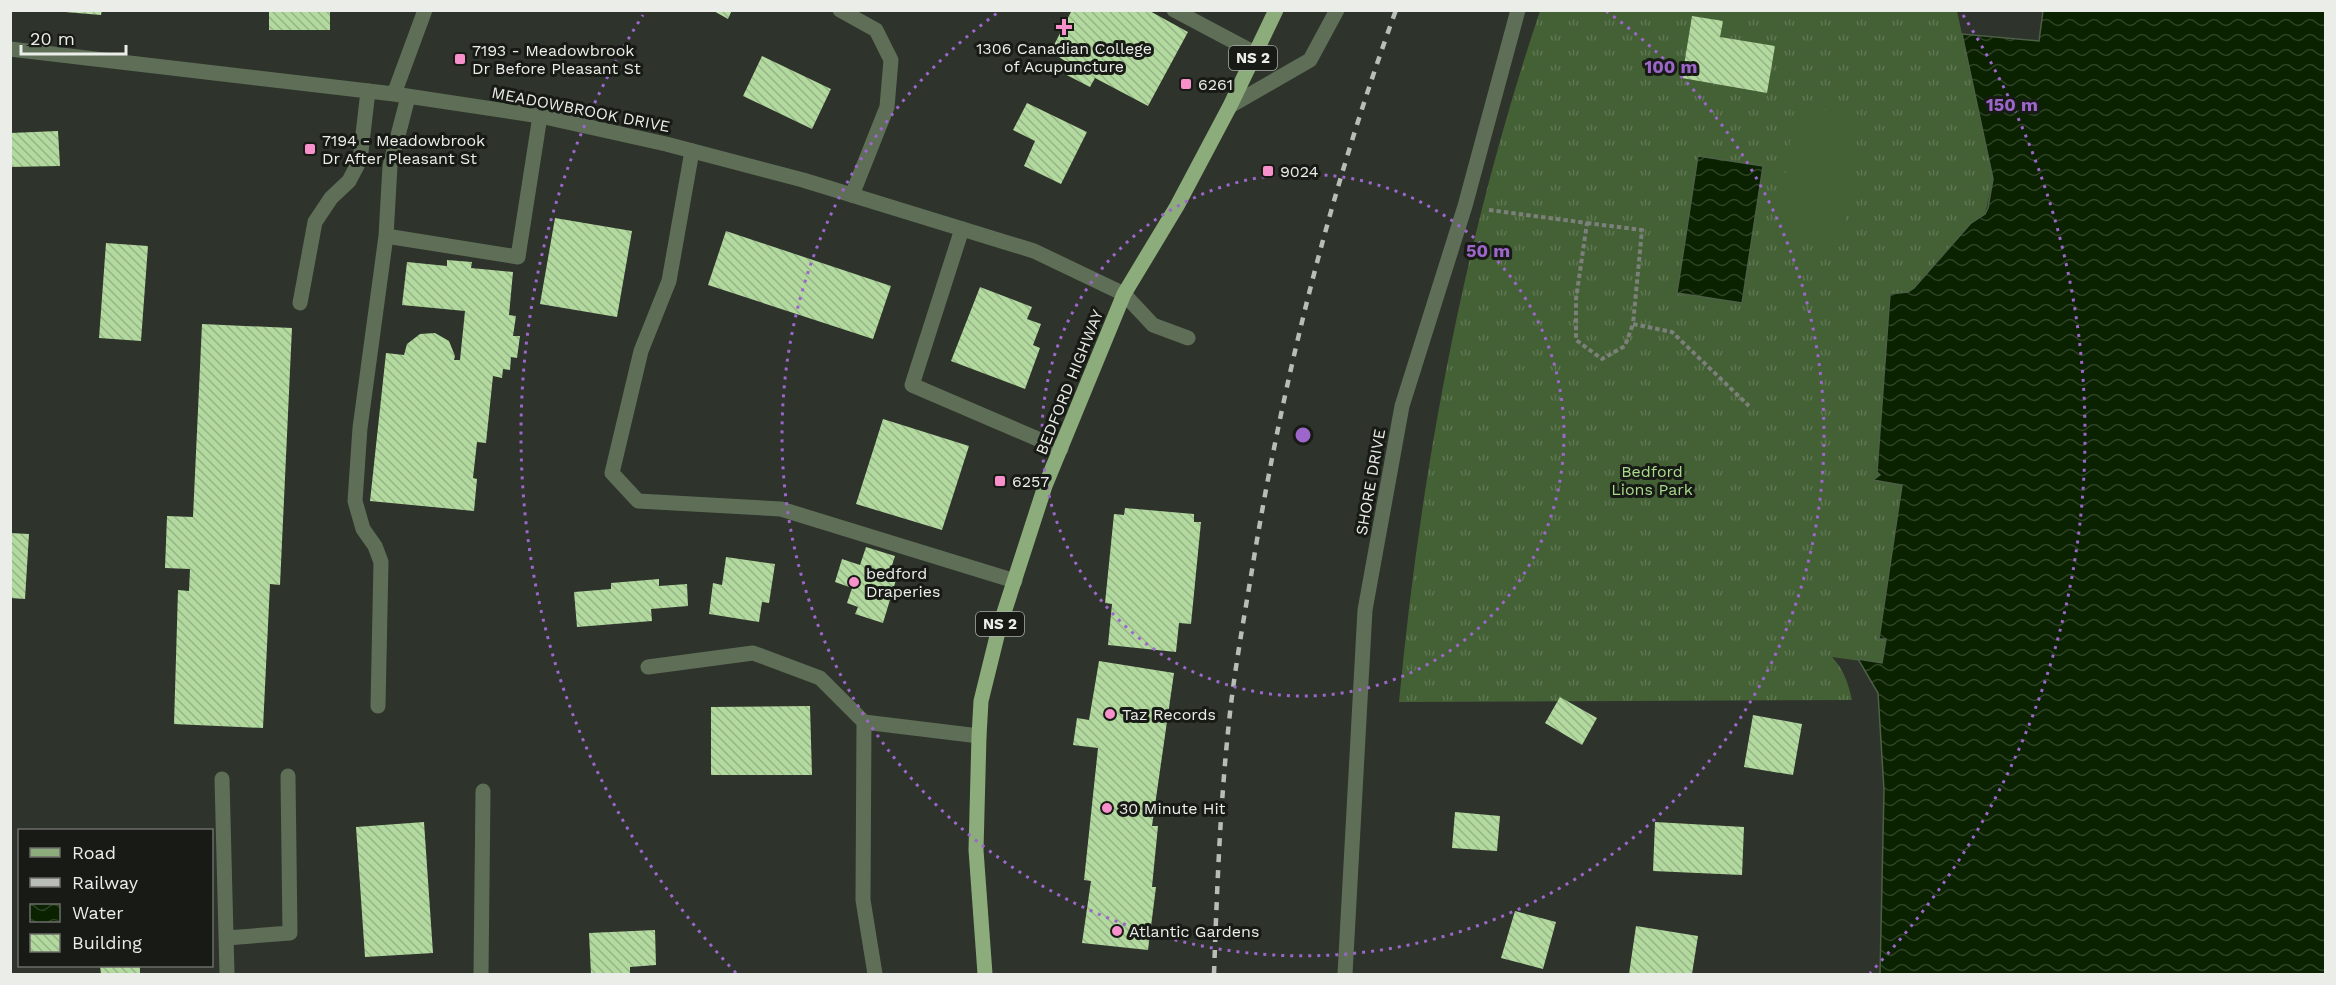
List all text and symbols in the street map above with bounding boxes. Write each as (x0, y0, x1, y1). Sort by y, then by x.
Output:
scale bar (21, 18, 126, 56)
marker: 1306 Canadian College of Acupuncture (1055, 18, 1073, 36)
text: 20 m (30, 28, 75, 49)
place label: 1306 Canadian College of Acupuncture (976, 39, 1152, 76)
place label: 7193 - Meadowbrook Dr Before Pleasant St (472, 41, 641, 78)
road number: NS 2 (1229, 46, 1277, 70)
marker: 7193 - Meadowbrook Dr Before Pleasant St (453, 52, 467, 66)
text: 100 m (1644, 56, 1698, 77)
place label: 6261 (1198, 75, 1233, 94)
marker: 6261 (1179, 77, 1193, 91)
street label: MEADOWBROOK DRIVE (490, 83, 672, 136)
text: 150 m (1986, 94, 2038, 115)
place label: 7194 - Meadowbrook Dr After Pleasant St (322, 131, 485, 168)
marker: 7194 - Meadowbrook Dr After Pleasant St (303, 142, 317, 156)
place label: 9024 (1280, 162, 1319, 181)
marker: 9024 (1261, 164, 1275, 178)
text: 50 m (1466, 240, 1510, 261)
street label: BEDFORD HIGHWAY (1032, 307, 1107, 457)
centre of rings (1293, 425, 1313, 445)
street label: SHORE DRIVE (1352, 427, 1389, 537)
park label: Bedford Lions Park (1611, 462, 1693, 499)
place label: 6257 (1012, 472, 1049, 491)
marker: 6257 (993, 474, 1007, 488)
place label: bedford Draperies (866, 564, 941, 601)
marker: bedford Draperies (847, 575, 861, 589)
road number: NS 2 (976, 612, 1024, 636)
place label: Taz Records (1122, 705, 1216, 724)
marker: Taz Records (1103, 707, 1117, 721)
place label: 30 Minute Hit (1119, 799, 1226, 818)
marker: 30 Minute Hit (1100, 801, 1114, 815)
legend (18, 829, 213, 967)
text: Road (72, 842, 116, 863)
text: Railway (72, 872, 139, 893)
text: Water (72, 902, 124, 923)
place label: Atlantic Gardens (1129, 922, 1259, 941)
marker: Atlantic Gardens (1110, 924, 1124, 938)
text: Building (72, 932, 142, 953)

